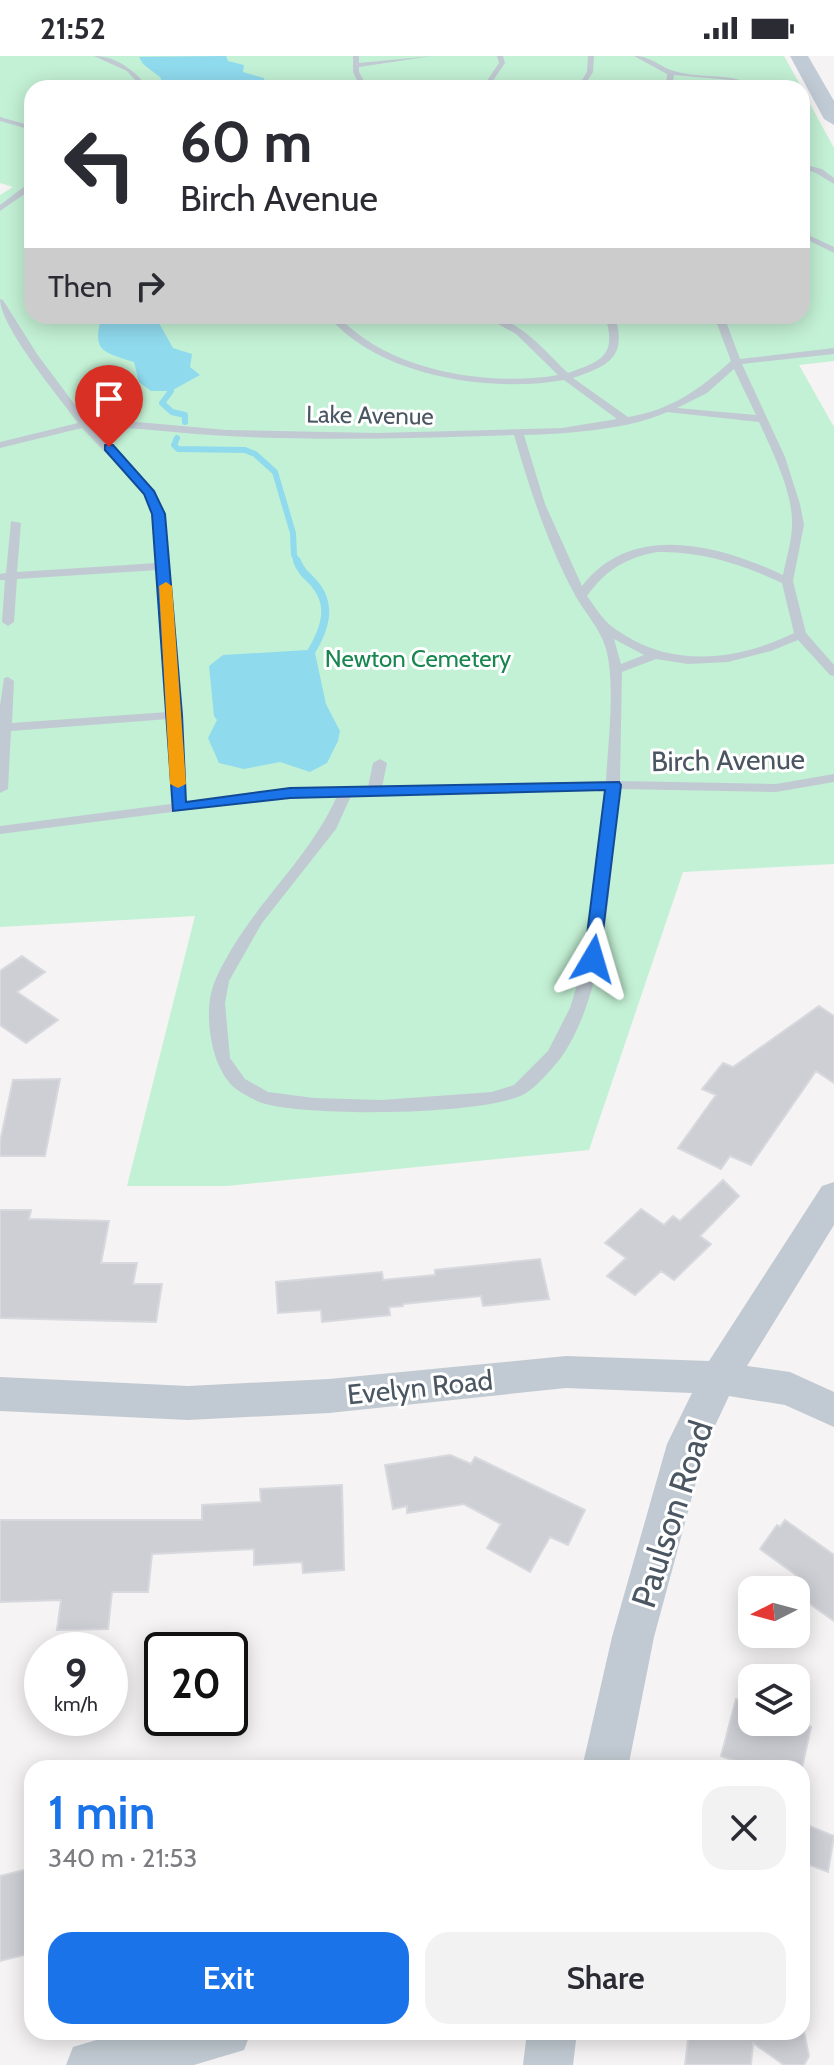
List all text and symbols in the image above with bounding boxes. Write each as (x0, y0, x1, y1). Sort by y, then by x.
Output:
text: 21:52 (40, 10, 106, 47)
text: 60 m (180, 108, 312, 176)
icon: left (48, 112, 152, 216)
text: Birch Avenue (180, 176, 378, 220)
icon: right (128, 264, 172, 308)
text: Then (48, 268, 112, 305)
pin (75, 365, 143, 447)
icon: arrive (87, 377, 131, 421)
street label: Lake Avenue (306, 399, 434, 431)
park label: Newton Cemetery (325, 644, 511, 673)
street label: Birch Avenue (651, 742, 805, 778)
position arrow (551, 917, 635, 1001)
street label: Evelyn Road (346, 1362, 494, 1412)
street label: Paulson Road (622, 1415, 722, 1613)
north arrow (738, 1576, 810, 1648)
map controls (738, 1576, 810, 1736)
speed limit sign: 20 (144, 1632, 248, 1736)
text: 9 (65, 1649, 87, 1698)
button: layers (738, 1664, 810, 1736)
text: km/h (54, 1692, 98, 1716)
text: 1 min (48, 1783, 155, 1841)
button: close (702, 1786, 786, 1870)
text: 340 m · 21:53 (48, 1842, 197, 1874)
button: Exit (48, 1932, 409, 2024)
button: Share (425, 1932, 786, 2024)

